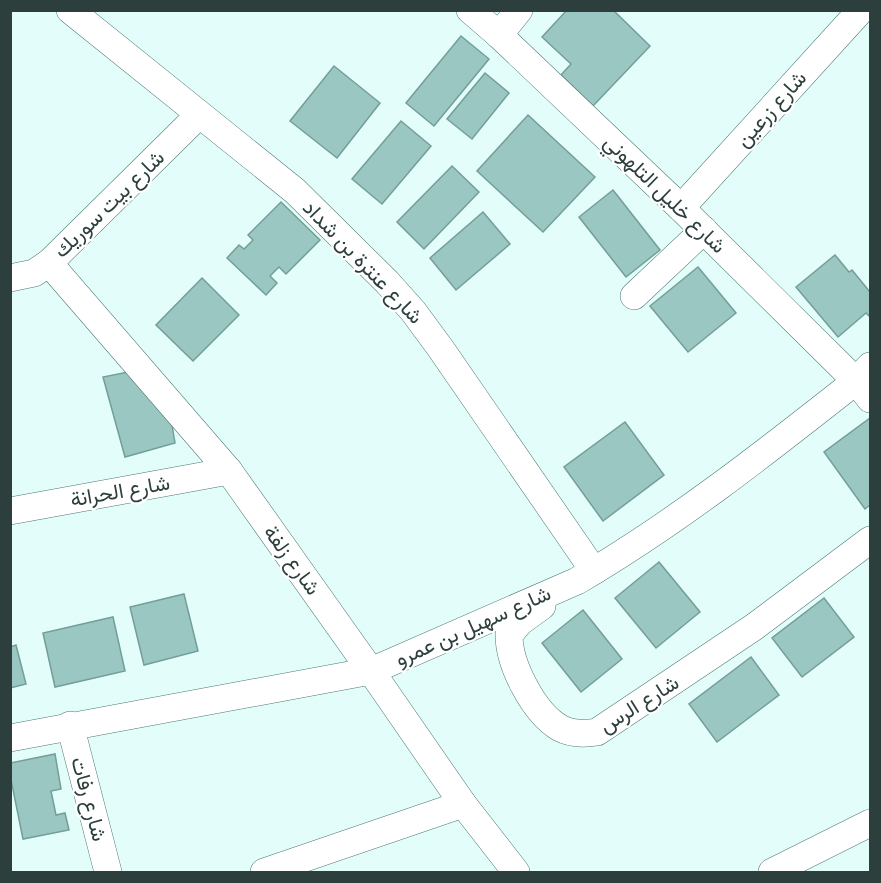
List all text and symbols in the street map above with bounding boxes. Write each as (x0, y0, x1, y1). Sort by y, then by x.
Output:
street label: شارع زرعين (728, 64, 813, 153)
street label: شارع خليل التلهوني (596, 128, 733, 262)
street label: شارع بيت سوريك (47, 143, 170, 264)
street label: شارع عنترة بن شداد (297, 193, 430, 330)
street label: شارع الحرانة (68, 467, 172, 514)
street label: شارع زلفة (257, 519, 328, 601)
street label: شارع سهيل بن عمرو (390, 578, 555, 673)
street label: شارع الرس (593, 668, 684, 740)
street label: شارع رفات (64, 753, 115, 844)

